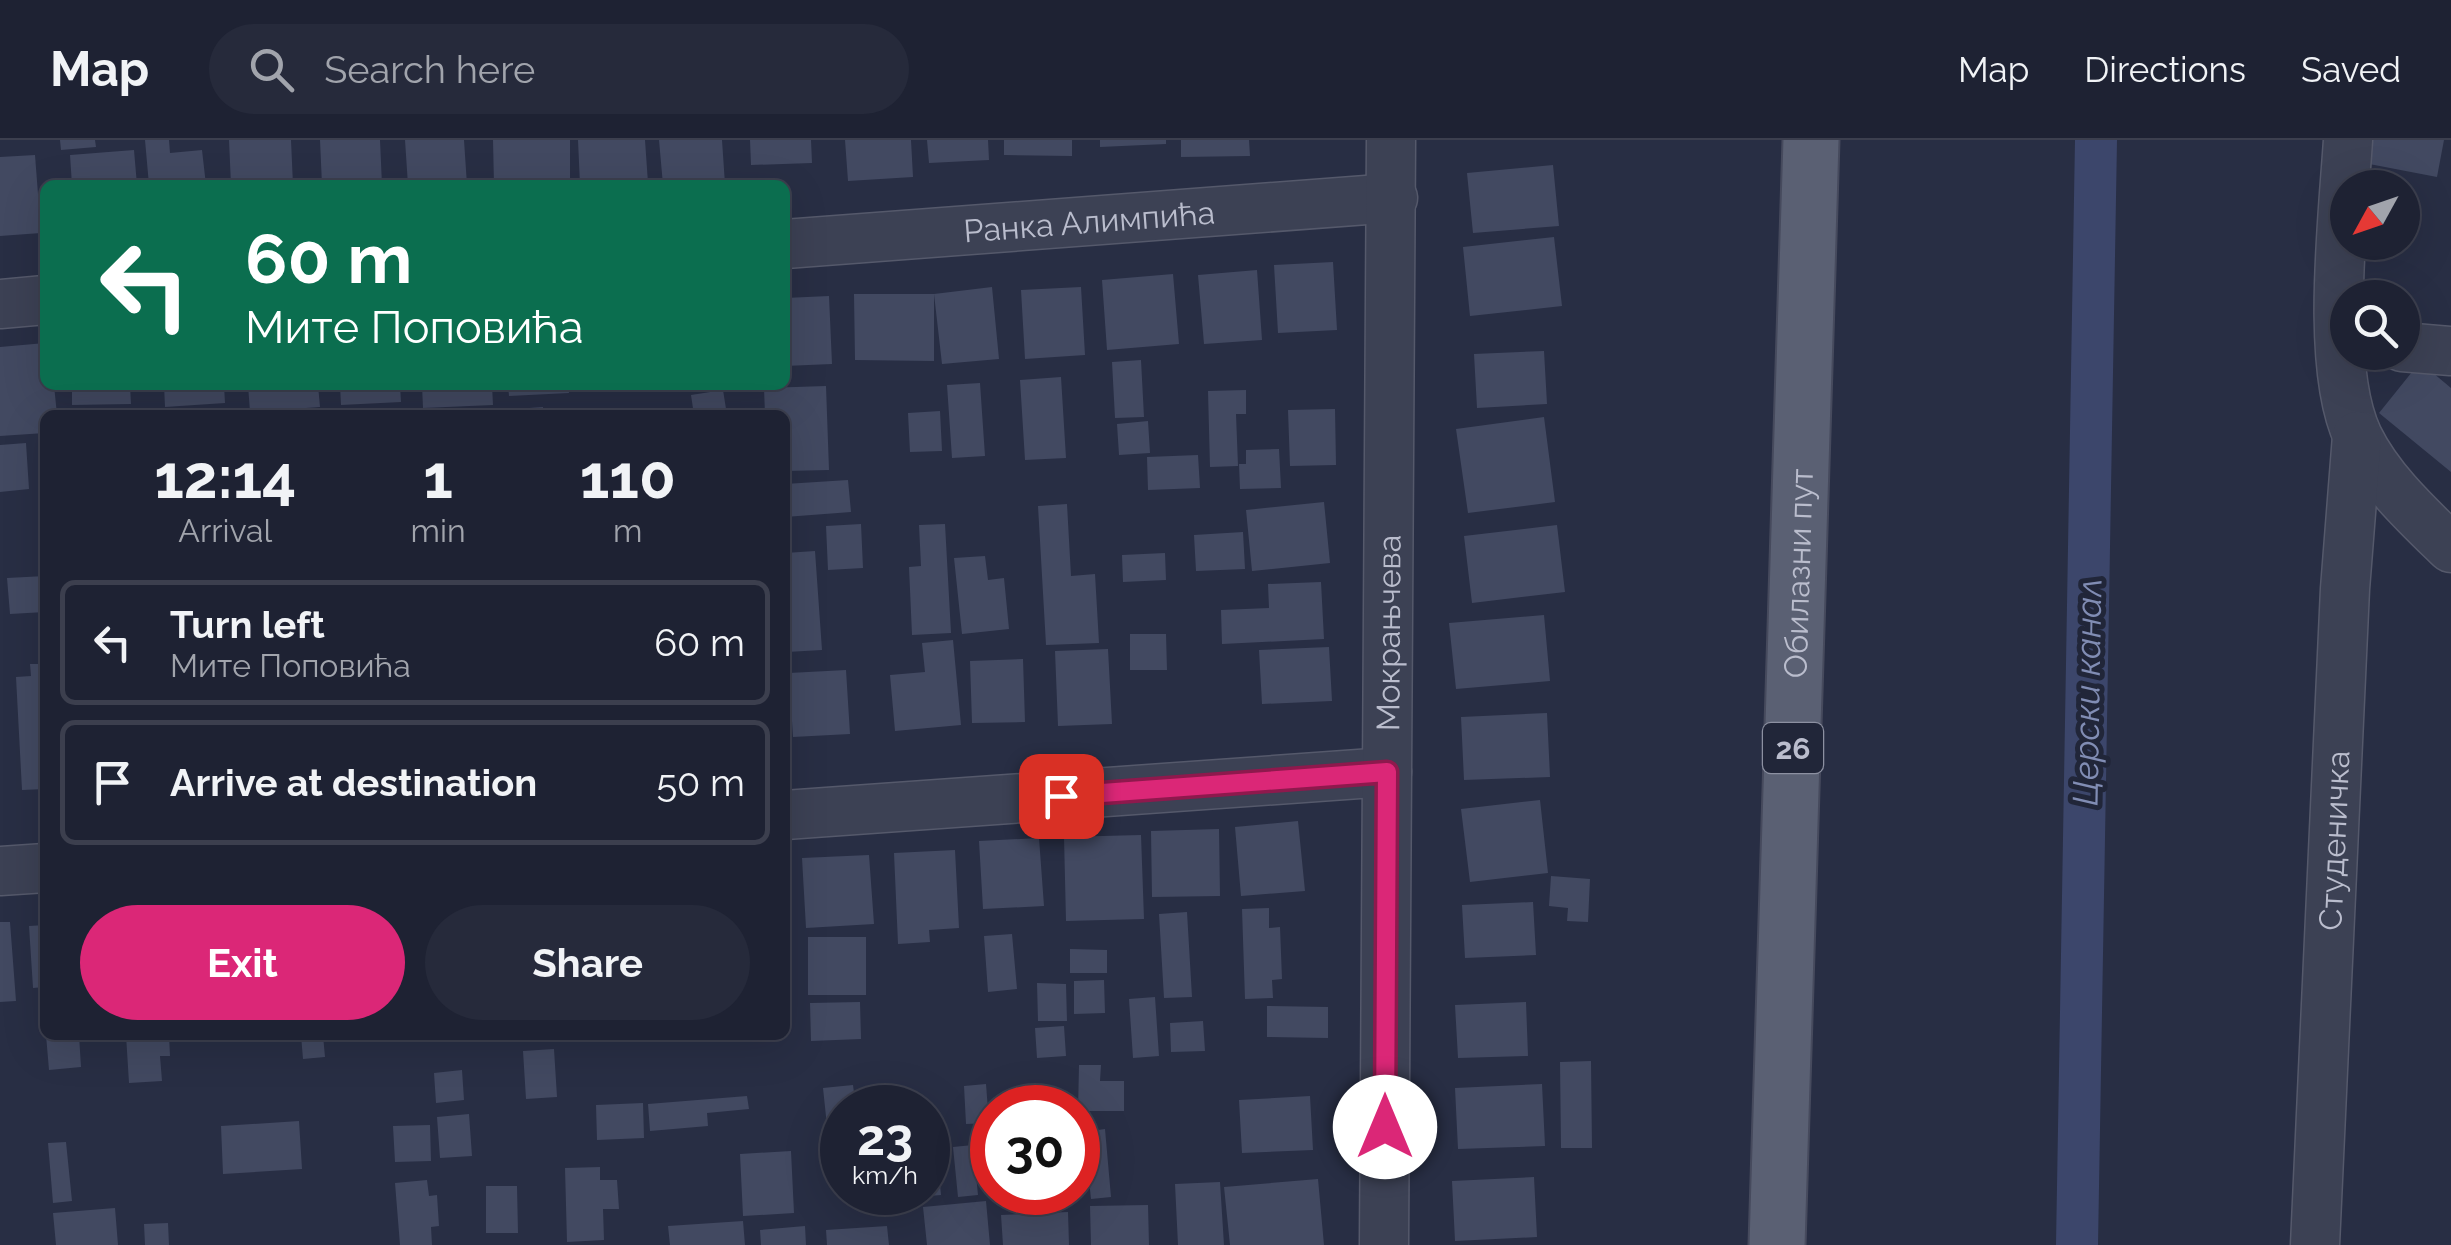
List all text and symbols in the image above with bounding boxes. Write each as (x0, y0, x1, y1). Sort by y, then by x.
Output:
search box (209, 24, 909, 114)
text: Map (50, 41, 149, 97)
icon: search (244, 42, 299, 97)
text: Search here (324, 47, 535, 92)
text: Map (1958, 49, 2029, 90)
text: Directions (2084, 49, 2246, 90)
text: Saved (2301, 49, 2401, 90)
north arrow (2330, 170, 2420, 260)
map controls (2330, 170, 2420, 370)
street label: Ранка Алимпића (962, 193, 1216, 249)
text: 60 m (245, 217, 412, 299)
icon: left (80, 220, 210, 350)
button: search (2330, 280, 2420, 370)
text: Мите Поповића (245, 301, 583, 354)
text: 12:14 (154, 442, 296, 512)
text: 1 (423, 442, 453, 512)
text: 110 (580, 442, 676, 512)
street label: Обилазни пут (1776, 468, 1819, 679)
text: Arrival (178, 512, 272, 549)
text: min (411, 512, 466, 549)
text: m (613, 512, 642, 549)
street label: Мокрањчева (1369, 535, 1407, 731)
water label: Церски канал (2065, 578, 2109, 806)
text: Turn left (170, 602, 325, 647)
icon: left (85, 615, 140, 670)
text: 60 m (654, 620, 745, 665)
text: Мите Поповића (170, 647, 411, 684)
road number: 26 (1763, 723, 1823, 773)
street label: Студеничка (2311, 750, 2356, 931)
pin (1019, 754, 1104, 839)
icon: arrive (85, 755, 140, 810)
text: Arrive at destination (170, 760, 537, 805)
text: 50 m (656, 760, 745, 805)
icon: arrive (1034, 769, 1089, 824)
button: Exit (80, 905, 405, 1020)
button: Share (425, 905, 750, 1020)
position arrow (1333, 1075, 1437, 1179)
speed limit sign: 30 (970, 1085, 1100, 1215)
text: 23 (857, 1108, 913, 1167)
text: km/h (852, 1160, 918, 1190)

